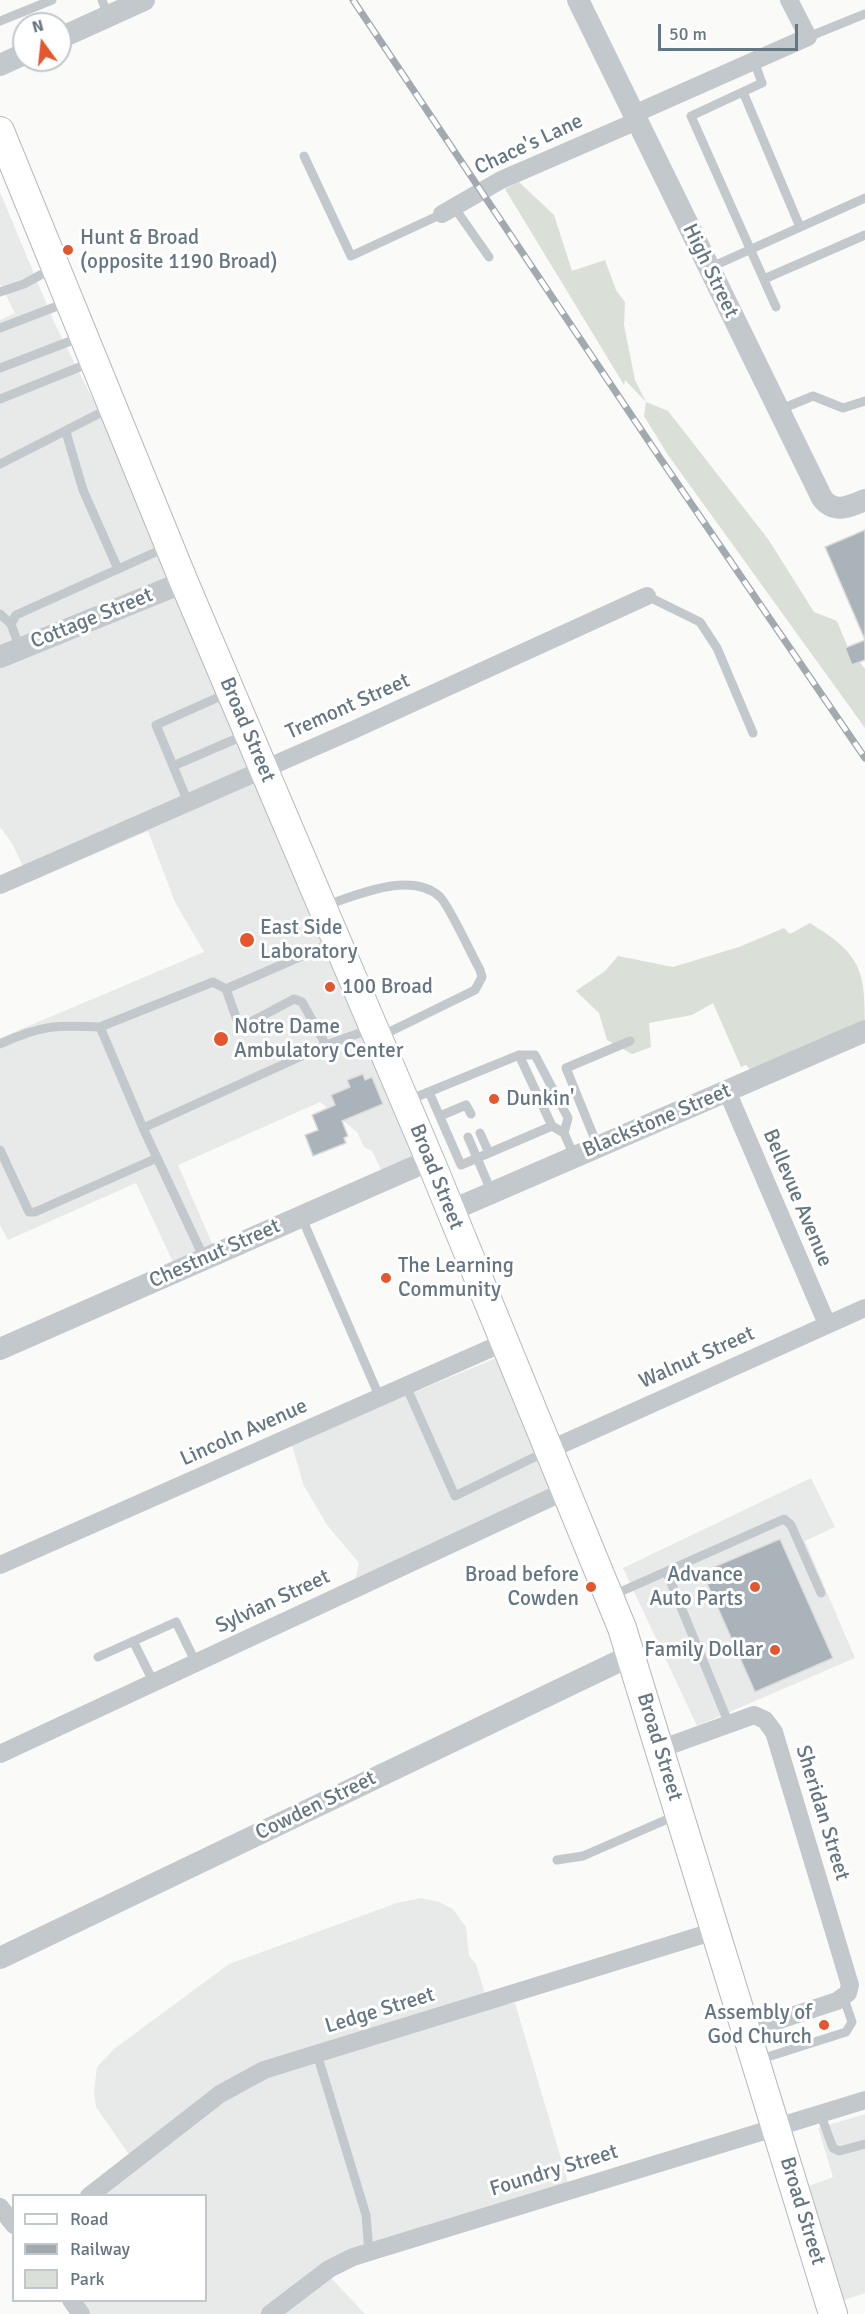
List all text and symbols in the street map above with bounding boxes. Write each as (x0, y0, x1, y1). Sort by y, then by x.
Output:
north arrow (12, 12, 72, 72)
scale bar (661, 12, 800, 50)
text: N (30, 15, 46, 38)
text: 50 m (669, 23, 707, 45)
street label: Chace's Lane (471, 109, 587, 181)
street label: High Street (676, 220, 744, 322)
place label: Hunt & Broad (opposite 1190 Broad) (80, 225, 277, 275)
marker: Hunt & Broad (opposite 1190 Broad) (61, 243, 75, 257)
street label: Cottage Street (27, 583, 157, 655)
street label: Tremont Street (282, 668, 414, 746)
street label: Broad Street (214, 674, 280, 786)
place label: East Side Laboratory (260, 915, 358, 965)
marker: East Side Laboratory (238, 931, 256, 949)
place label: 100 Broad (342, 974, 433, 1000)
marker: 100 Broad (323, 980, 337, 994)
place label: Notre Dame Ambulatory Center (234, 1014, 403, 1064)
marker: Notre Dame Ambulatory Center (212, 1030, 230, 1048)
street label: Blackstone Street (579, 1078, 735, 1164)
place label: Dunkin' (506, 1086, 574, 1112)
marker: Dunkin' (487, 1092, 501, 1106)
street label: Broad Street (403, 1121, 469, 1233)
street label: Bellevue Avenue (757, 1125, 837, 1271)
street label: Chestnut Street (146, 1214, 284, 1294)
place label: The Learning Community (398, 1253, 514, 1303)
marker: The Learning Community (379, 1271, 393, 1285)
street label: Walnut Street (635, 1321, 759, 1395)
street label: Lincoln Avenue (177, 1394, 311, 1472)
place label: Broad before Cowden (465, 1562, 579, 1612)
place label: Advance Auto Parts (649, 1562, 743, 1612)
street label: Sylvian Street (212, 1564, 334, 1640)
marker: Broad before Cowden (584, 1580, 598, 1594)
marker: Advance Auto Parts (748, 1580, 762, 1594)
place label: Family Dollar (644, 1637, 763, 1663)
marker: Family Dollar (768, 1643, 782, 1657)
street label: Broad Street (631, 1690, 687, 1804)
street label: Sheridan Street (789, 1742, 855, 1884)
street label: Cowden Street (252, 1766, 380, 1846)
street label: Ledge Street (322, 1982, 438, 2040)
place label: Assembly of God Church (704, 2000, 812, 2050)
marker: Assembly of God Church (817, 2018, 831, 2032)
street label: Foundry Street (487, 2140, 621, 2202)
street label: Broad Street (774, 2154, 830, 2268)
legend (12, 2194, 207, 2302)
text: Road (70, 2208, 109, 2230)
text: Railway (70, 2238, 130, 2260)
text: Park (70, 2268, 105, 2290)

